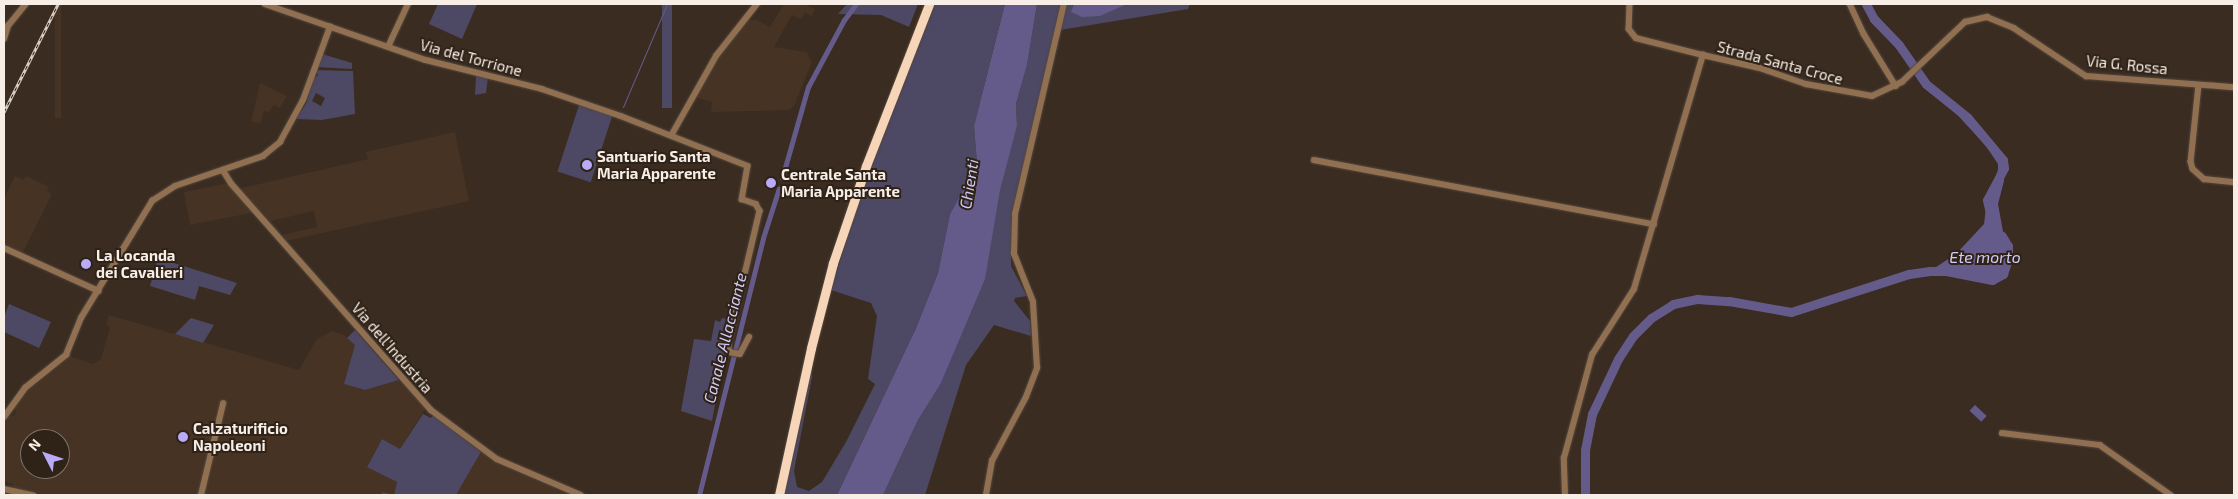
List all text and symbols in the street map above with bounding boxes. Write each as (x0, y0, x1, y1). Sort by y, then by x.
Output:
street label: Via del Torrione (418, 36, 524, 80)
street label: Strada Santa Croce (1715, 38, 1845, 88)
street label: Via G. Rossa (2085, 52, 2169, 78)
place label: Santuario Santa Maria Apparente (597, 147, 716, 182)
water label: Chienti (956, 158, 982, 210)
marker: Santuario Santa Maria Apparente (581, 159, 593, 171)
place label: Centrale Santa Maria Apparente (781, 165, 900, 200)
marker: Centrale Santa Maria Apparente (765, 177, 777, 189)
place label: La Locanda dei Cavalieri (96, 246, 183, 281)
water label: Ete morto (1949, 247, 2021, 267)
marker: La Locanda dei Cavalieri (80, 258, 92, 270)
water label: Canale Allacciante (699, 271, 751, 405)
street label: Via dell'Industria (348, 299, 436, 397)
place label: Calzaturificio Napoleoni (193, 419, 288, 454)
north arrow (20, 429, 70, 479)
marker: Calzaturificio Napoleoni (177, 431, 189, 443)
text: N (24, 435, 44, 454)

